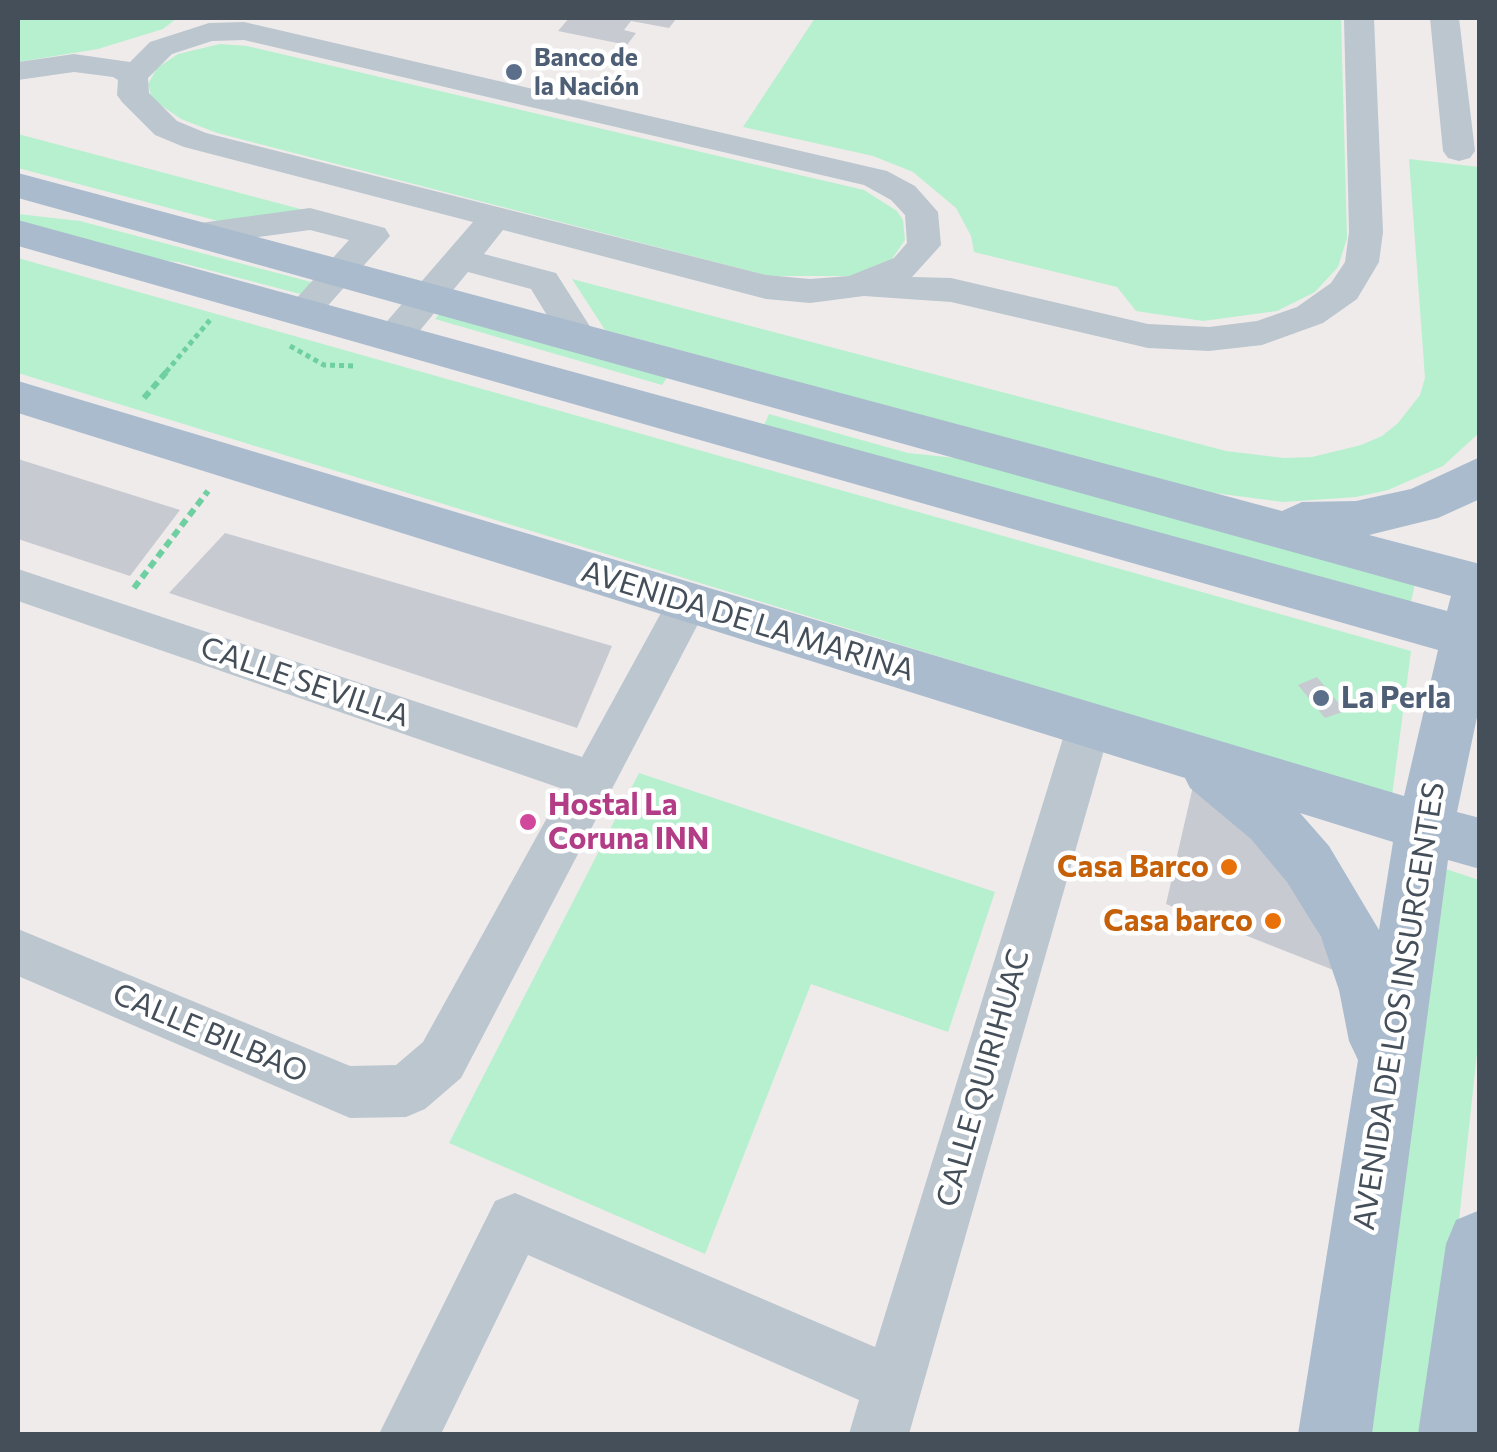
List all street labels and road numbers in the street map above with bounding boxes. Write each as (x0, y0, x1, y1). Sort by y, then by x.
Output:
street label: AVENIDA DE LA MARINA (577, 553, 919, 689)
street label: CALLE SEVILLA (196, 629, 414, 735)
street label: AVENIDA DE LOS INSURGENTES (1346, 780, 1452, 1232)
street label: CALLE QUIRIHUAC (929, 945, 1037, 1211)
street label: CALLE BILBAO (107, 976, 313, 1090)

